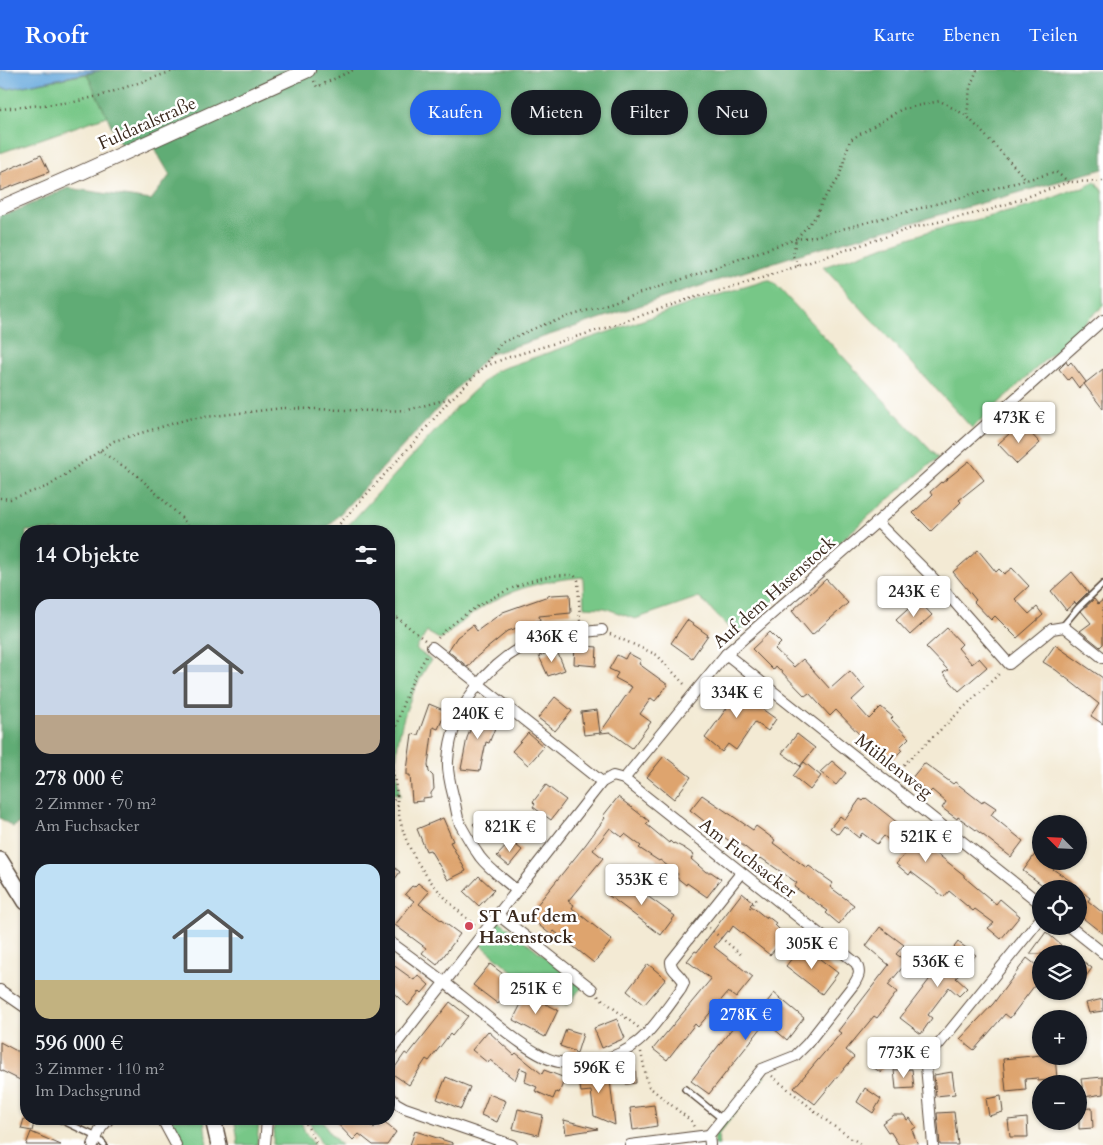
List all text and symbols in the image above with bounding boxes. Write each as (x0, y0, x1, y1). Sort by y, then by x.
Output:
text: Roofr (25, 19, 89, 52)
text: Karte (873, 23, 915, 48)
text: Ebenen (943, 23, 1001, 48)
text: Teilen (1029, 23, 1078, 48)
chip: Kaufen (410, 90, 501, 135)
chip: Mieten (511, 90, 601, 135)
chip: Filter (611, 90, 688, 135)
chip: Neu (698, 90, 767, 135)
street label: Fuldatalstraße (94, 91, 200, 156)
pin: 473K € (978, 402, 1060, 444)
text: 473K € (993, 407, 1045, 429)
street label: Auf dem Hasenstock (708, 530, 841, 654)
text: 14 Objekte (35, 541, 140, 570)
icon: filters (352, 541, 380, 569)
pin: 243K € (873, 576, 955, 618)
text: 243K € (888, 581, 940, 603)
pin: 436K € (511, 620, 593, 663)
text: 436K € (526, 626, 578, 648)
icon: home (163, 631, 253, 721)
pin: 334K € (696, 676, 778, 719)
text: 334K € (711, 682, 763, 704)
pin: 240K € (437, 698, 519, 740)
text: 240K € (452, 703, 504, 725)
street label: Mühlenweg (850, 728, 938, 805)
text: 278 000 € (35, 764, 123, 793)
text: 2 Zimmer · 70 m² (35, 793, 156, 815)
pin: 821K € (469, 810, 551, 853)
street label: Am Fuchsacker (694, 812, 802, 905)
text: Am Fuchsacker (35, 815, 139, 837)
north arrow (1032, 815, 1088, 870)
map controls (1032, 815, 1087, 1130)
text: 821K € (484, 816, 536, 838)
pin: 521K € (885, 820, 967, 863)
text: 521K € (900, 826, 952, 848)
pin: 353K € (601, 864, 683, 906)
text: 353K € (616, 869, 668, 891)
button: locate (1032, 880, 1087, 935)
icon: home (163, 896, 253, 986)
place label: ST Auf dem Hasenstock (479, 904, 578, 950)
marker: ST Auf dem Hasenstock (463, 920, 475, 932)
pin: 305K € (771, 928, 853, 970)
text: 305K € (786, 933, 838, 955)
button: layers (1032, 945, 1087, 1000)
pin: 536K € (897, 946, 979, 988)
text: 536K € (912, 951, 964, 973)
pin: 251K € (495, 972, 577, 1015)
text: 251K € (510, 978, 562, 1000)
pin: 278K € (705, 998, 787, 1041)
text: 278K € (720, 1004, 772, 1026)
button: + (1032, 1010, 1087, 1065)
text: 596 000 € (35, 1029, 123, 1058)
pin: 773K € (863, 1036, 945, 1079)
text: 773K € (878, 1042, 930, 1064)
pin: 596K € (558, 1052, 640, 1094)
text: 596K € (573, 1057, 625, 1079)
text: 3 Zimmer · 110 m² (35, 1058, 164, 1080)
button: − (1032, 1075, 1087, 1130)
text: Im Dachsgrund (35, 1080, 141, 1102)

